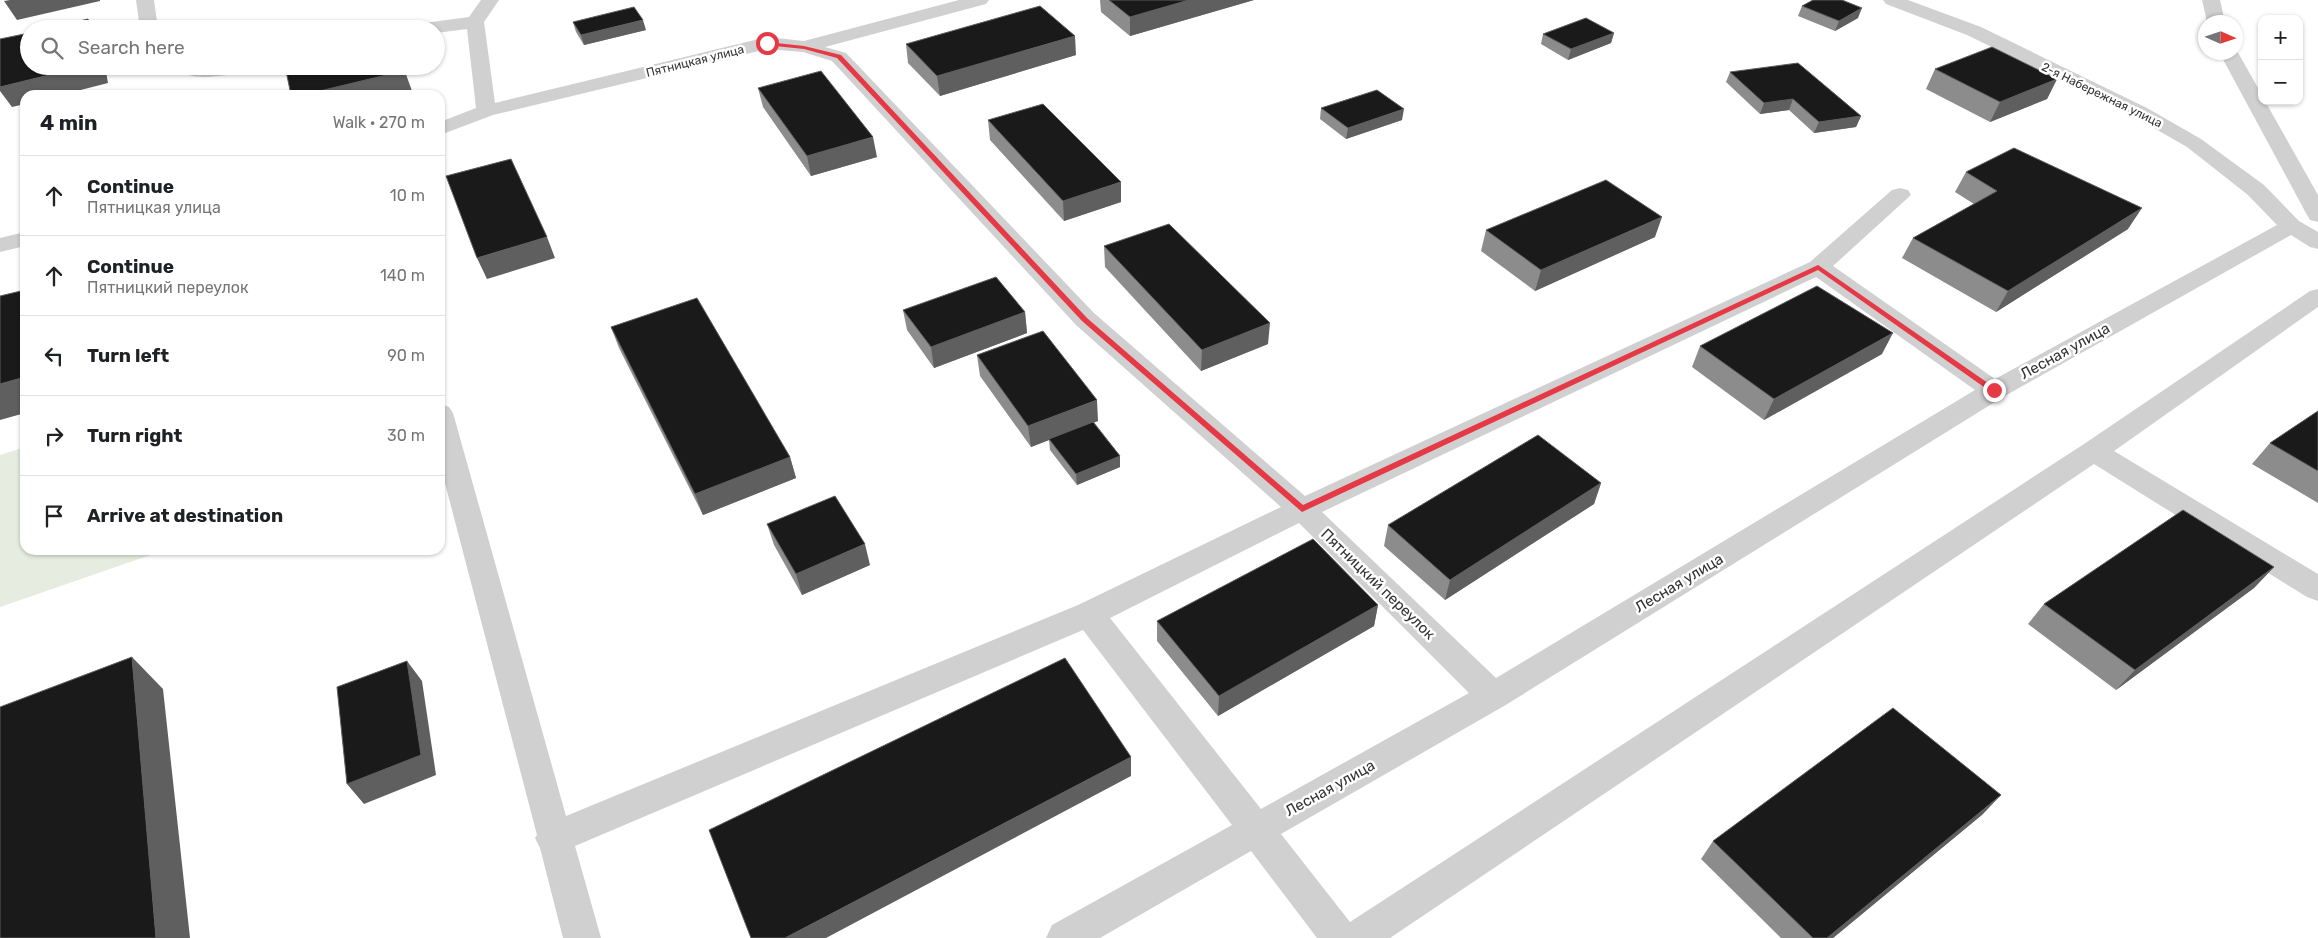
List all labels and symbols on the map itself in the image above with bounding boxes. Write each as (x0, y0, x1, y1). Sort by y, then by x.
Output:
north arrow (2198, 15, 2243, 60)
route start (756, 32, 779, 55)
street label: Пятницкая улица (645, 42, 745, 80)
street label: 2-я Набережная улица (2039, 60, 2165, 130)
street label: Лесная улица (2017, 319, 2113, 383)
route end (1983, 379, 2006, 402)
street label: Пятницкий переулок (1317, 525, 1439, 643)
street label: Лесная улица (1632, 550, 1726, 616)
street label: Лесная улица (1282, 756, 1378, 820)

